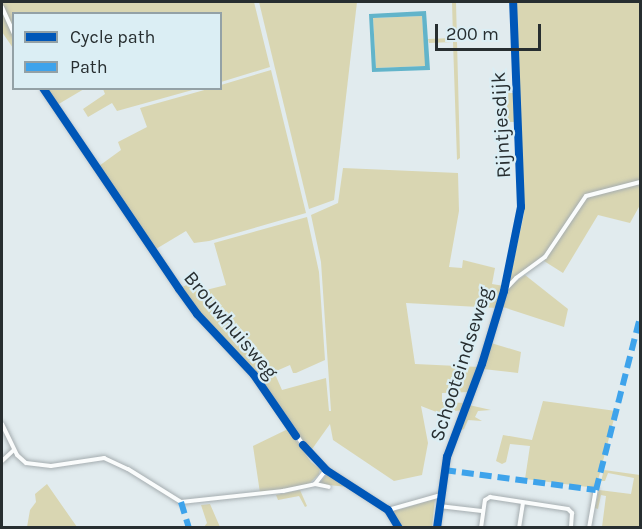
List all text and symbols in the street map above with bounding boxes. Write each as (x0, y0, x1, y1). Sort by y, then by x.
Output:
legend (12, 12, 222, 90)
scale bar (438, 12, 544, 50)
text: 200 m (446, 23, 499, 45)
text: Cycle path (70, 26, 155, 48)
text: Path (70, 56, 108, 78)
street label: Rijntjesdijk (486, 71, 516, 179)
street label: Brouwhuisweg (179, 266, 283, 384)
street label: Schooteindseweg (425, 284, 497, 444)

